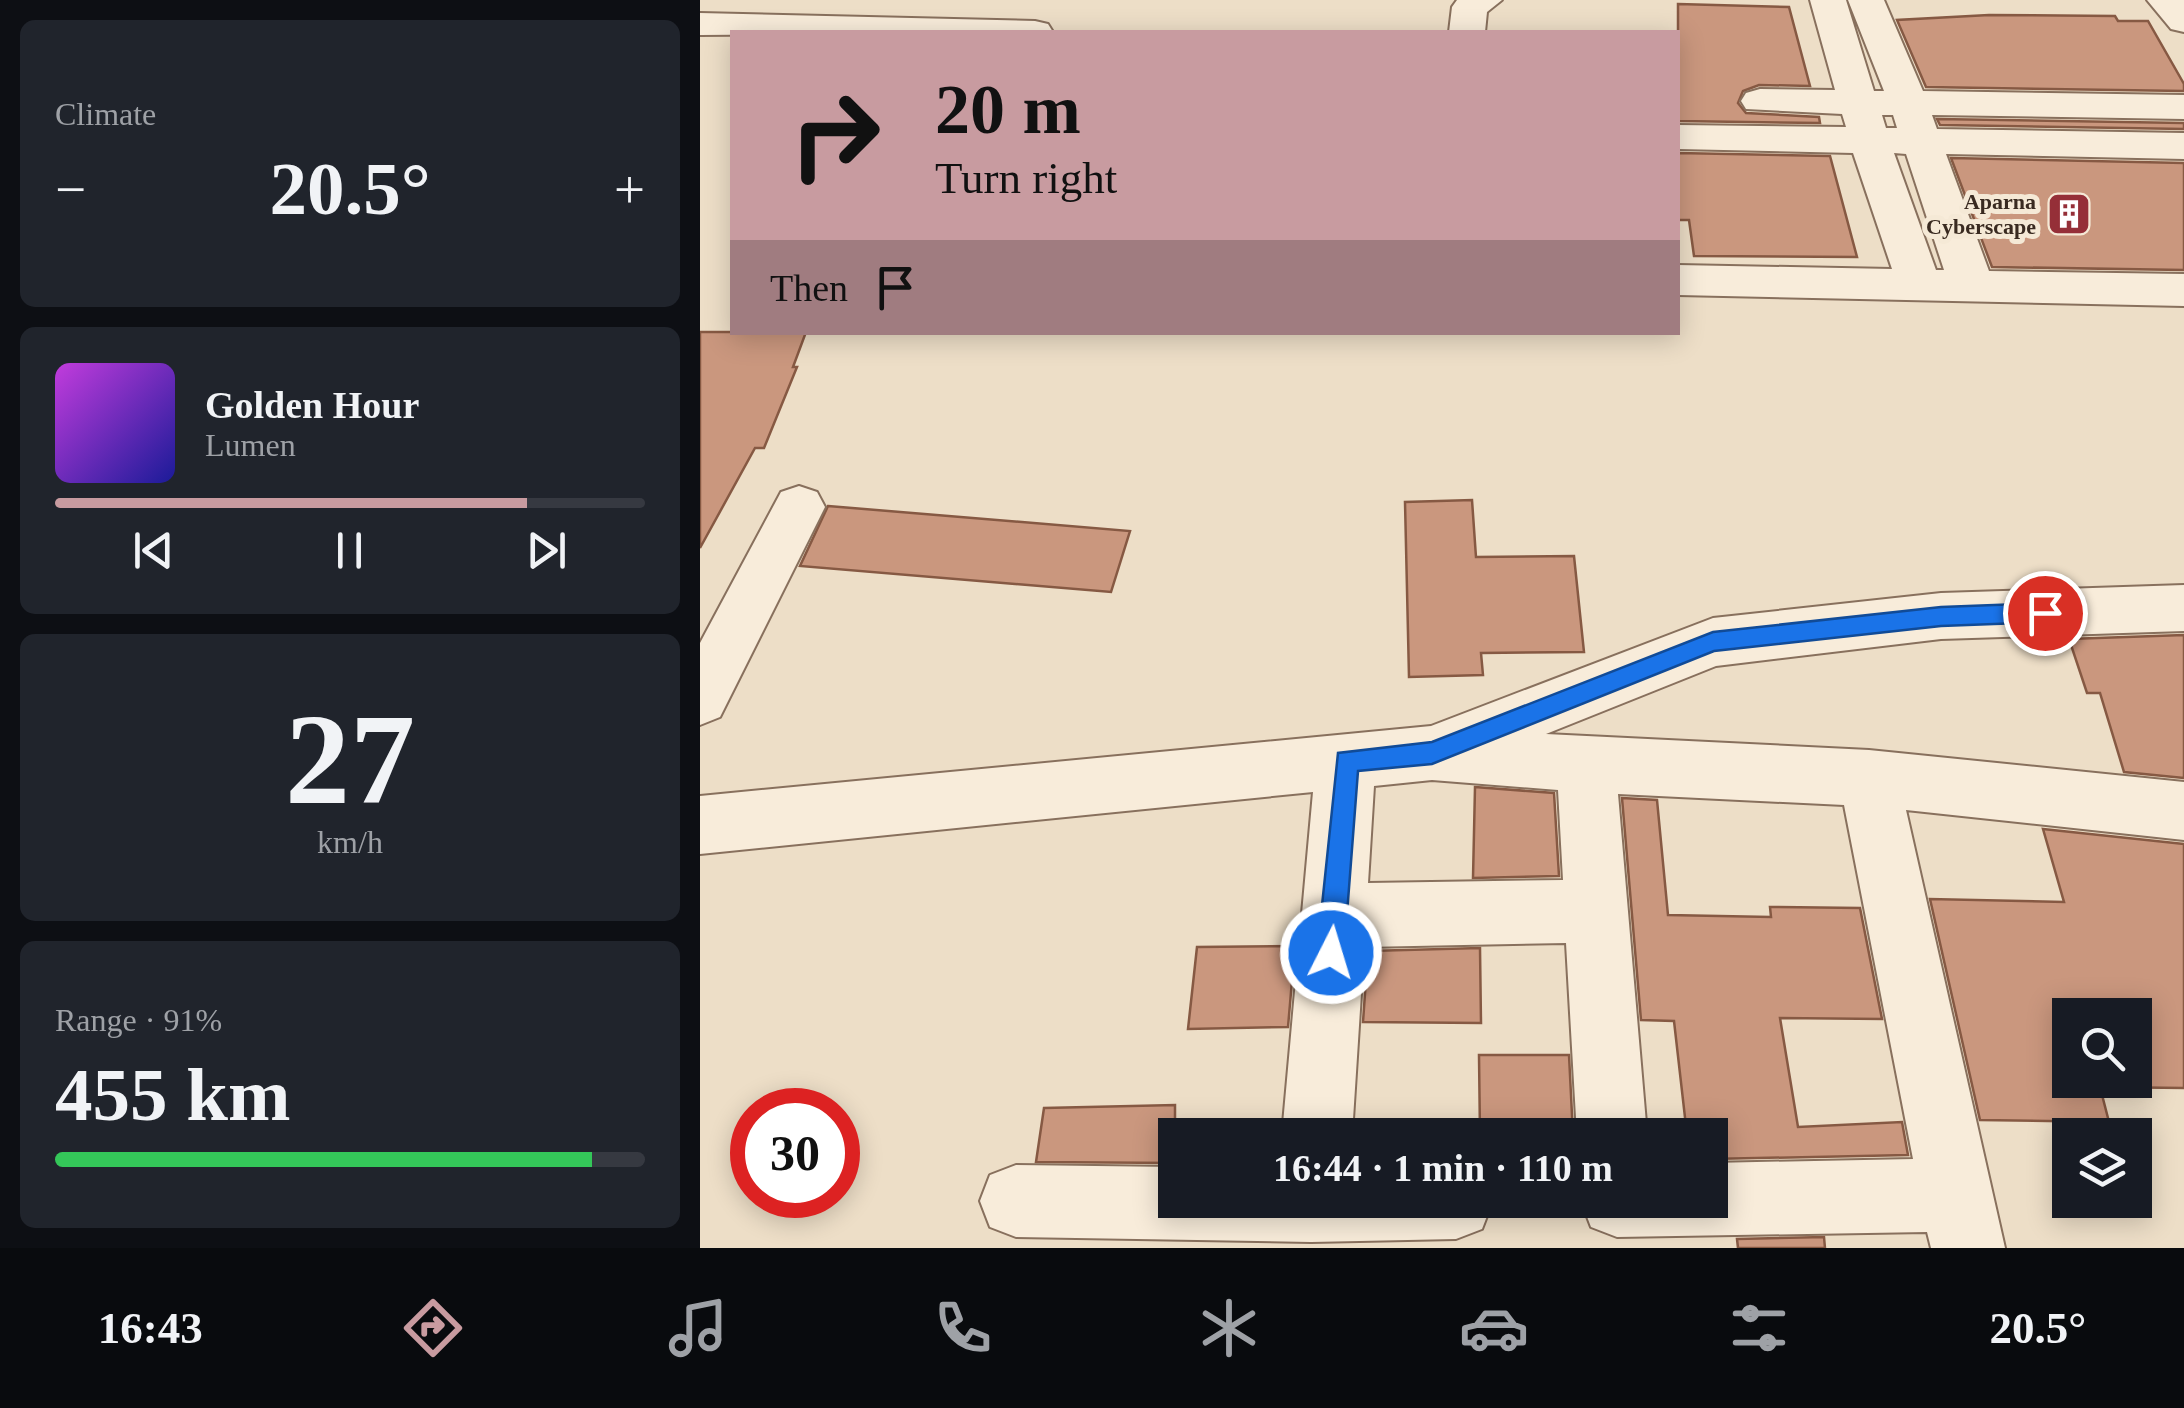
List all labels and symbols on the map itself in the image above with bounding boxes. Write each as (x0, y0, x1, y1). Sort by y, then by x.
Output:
place label: Aparna Cyberscape (1926, 189, 2036, 239)
building icon: Aparna Cyberscape (2046, 191, 2092, 237)
pin (2003, 571, 2088, 656)
position arrow (1279, 901, 1383, 1005)
speed limit sign: 30 (730, 1088, 860, 1218)

